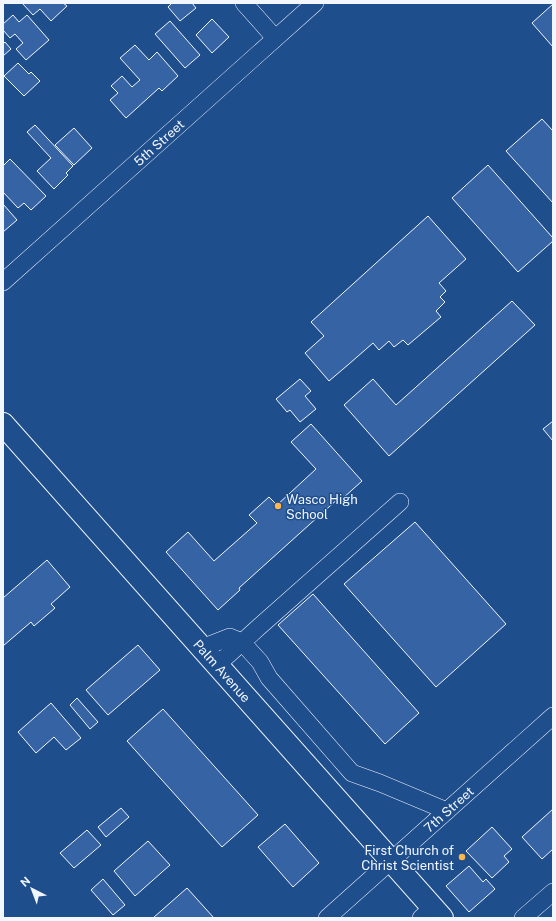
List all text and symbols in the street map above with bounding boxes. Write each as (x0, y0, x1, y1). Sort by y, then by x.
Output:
street label: 5th Street (131, 116, 187, 169)
place label: Wasco High School (286, 492, 358, 522)
marker: Wasco High School (273, 501, 283, 511)
street label: Palm Avenue (191, 636, 254, 705)
street label: 7th Street (421, 783, 476, 835)
place label: First Church of Christ Scientist (361, 843, 454, 873)
marker: First Church of Christ Scientist (457, 852, 467, 862)
north arrow (12, 869, 52, 909)
text: N (18, 874, 33, 889)

